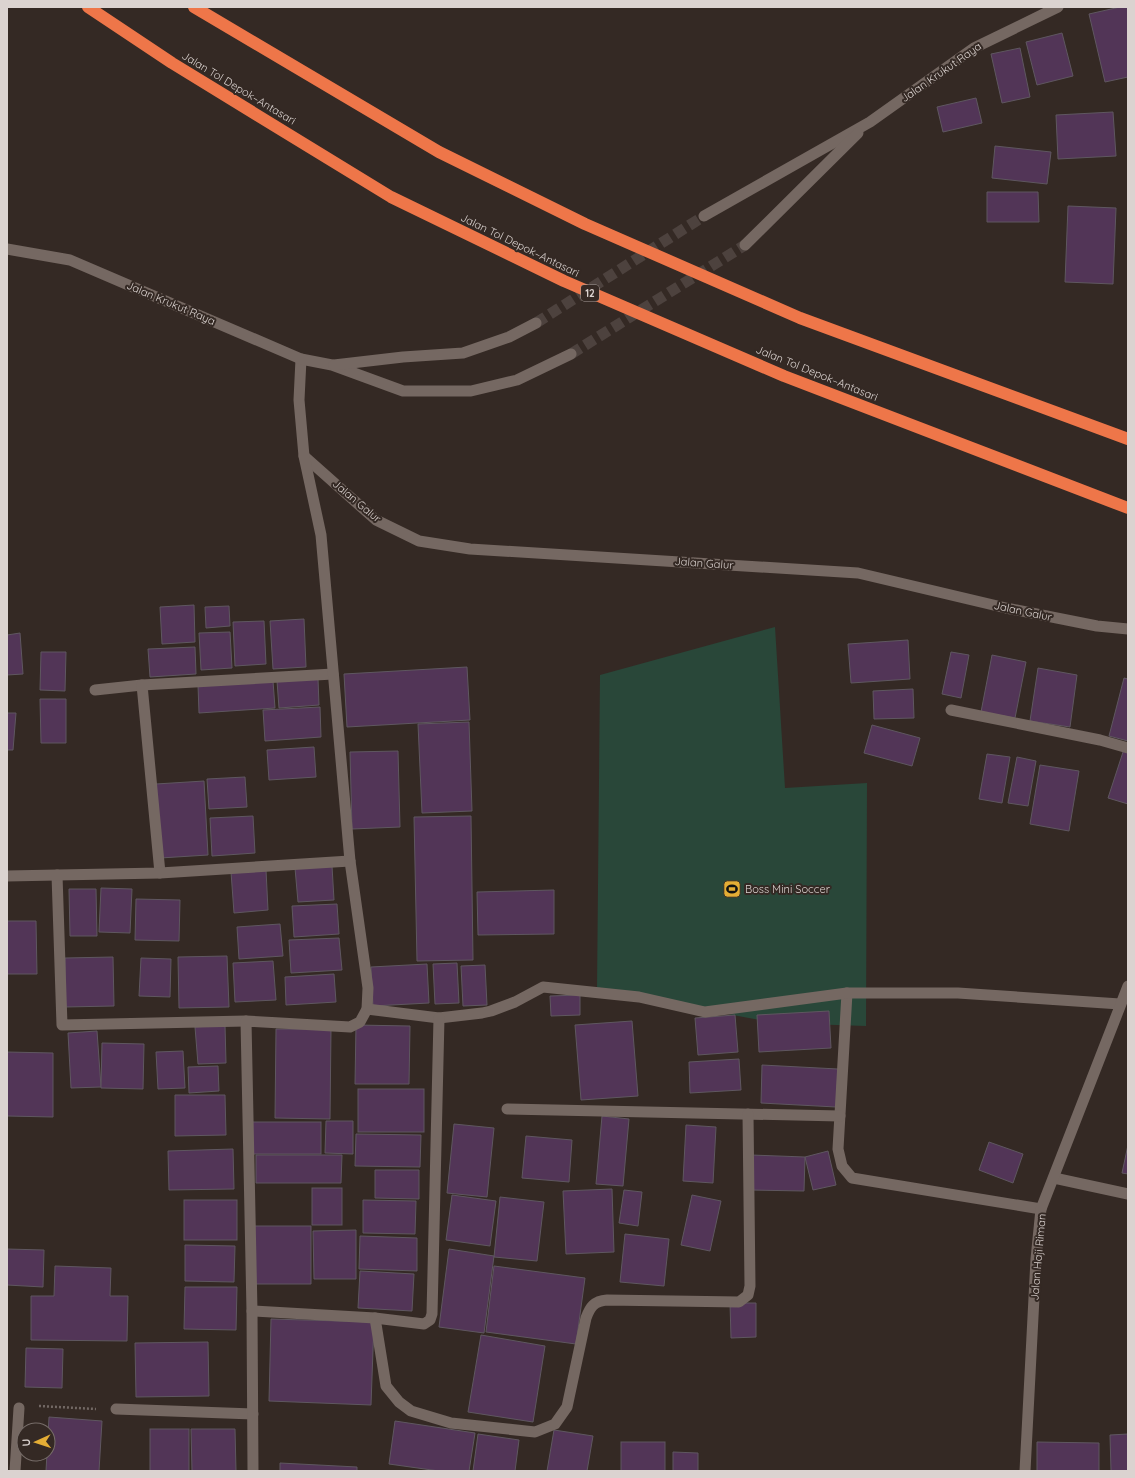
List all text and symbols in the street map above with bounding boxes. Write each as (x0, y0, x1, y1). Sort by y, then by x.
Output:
street label: Jalan Krukut Raya (898, 39, 984, 105)
street label: Jalan Tol Depok–Antasari (180, 48, 298, 128)
street label: Jalan Tol Depok–Antasari (458, 210, 582, 280)
street label: Jalan Krukut Raya (124, 278, 218, 328)
road number: 12 (581, 285, 599, 301)
street label: Jalan Tol Depok–Antasari (754, 342, 880, 404)
street label: Jalan Galur (330, 477, 385, 526)
street label: Jalan Galur (674, 554, 735, 572)
street label: Jalan Galur (993, 598, 1054, 624)
sports icon: Boss Mini Soccer (722, 879, 742, 899)
place label: Boss Mini Soccer (745, 882, 831, 896)
street label: Jalan Haji Riman (1027, 1213, 1049, 1301)
north arrow (16, 1422, 56, 1462)
text: U (19, 1438, 33, 1447)

